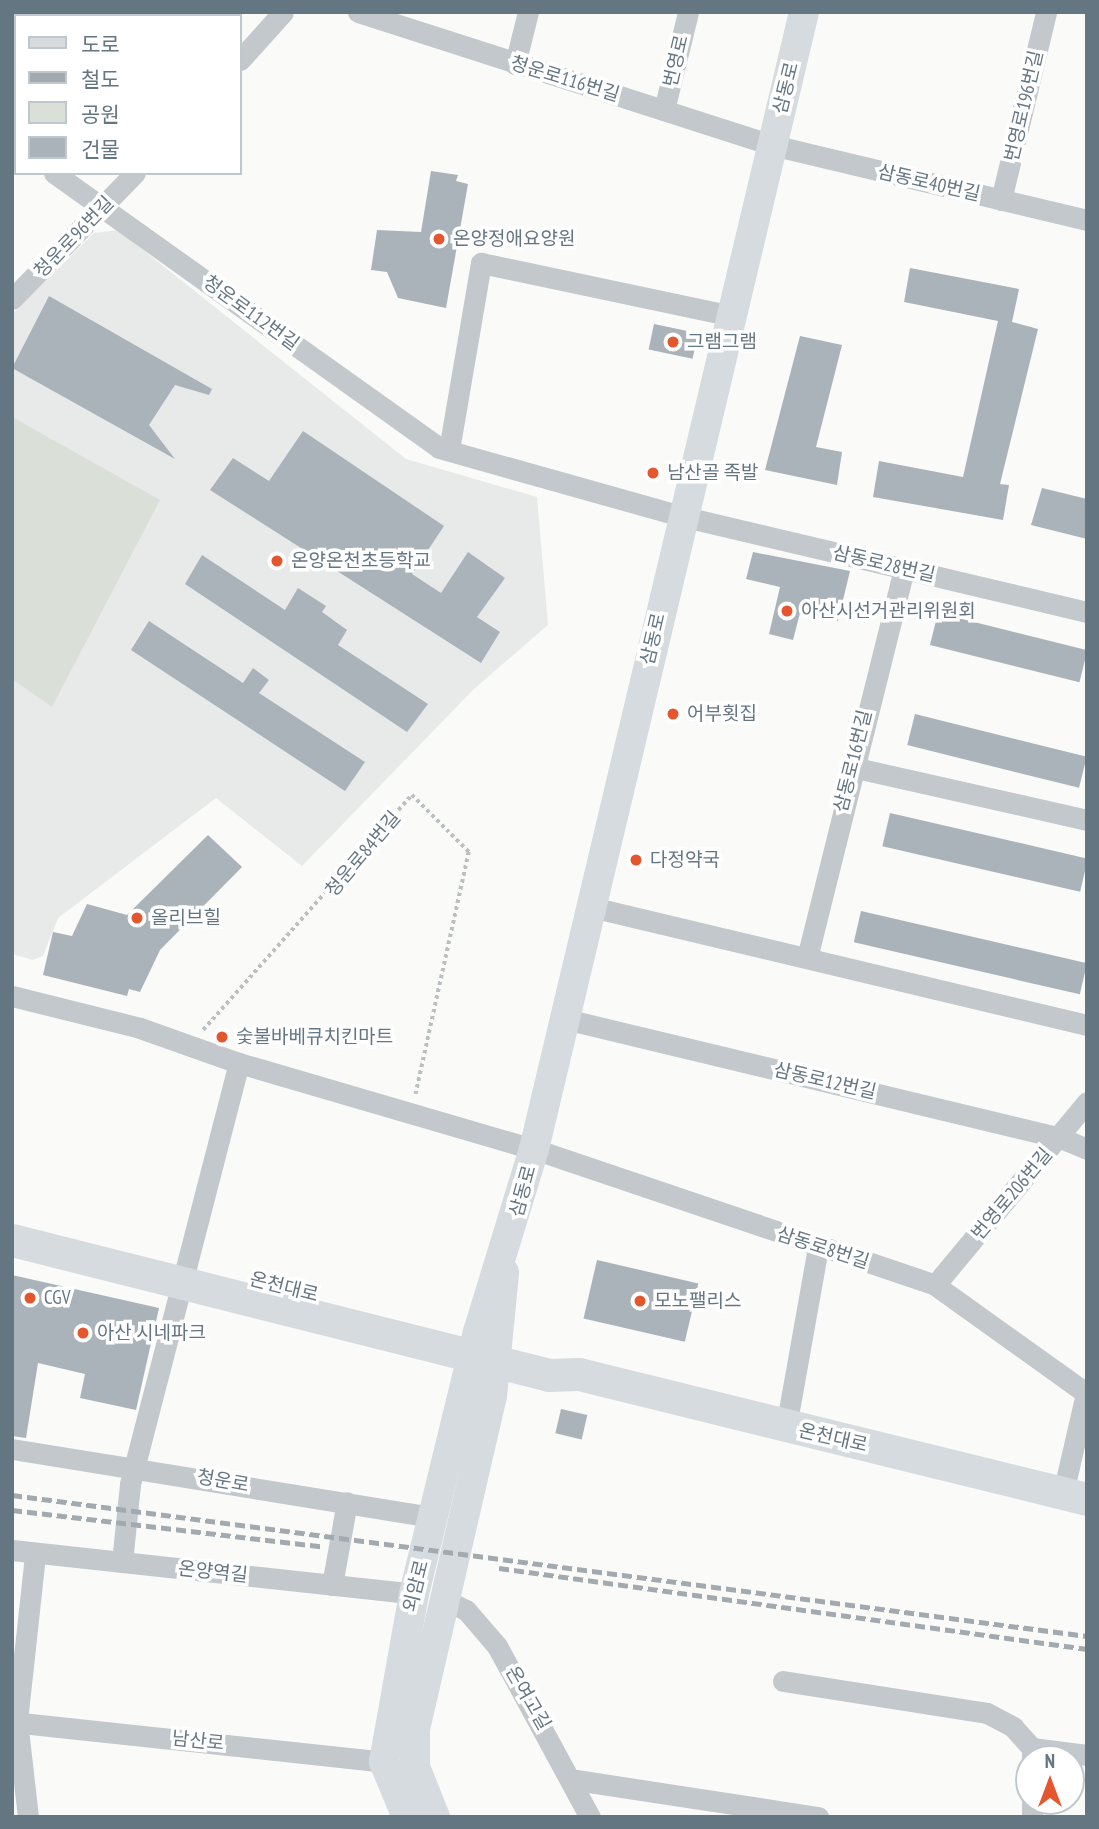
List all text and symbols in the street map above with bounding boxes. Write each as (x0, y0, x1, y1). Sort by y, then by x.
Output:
legend (14, 14, 242, 175)
text: 도로 (81, 31, 120, 58)
street label: 번영로 (659, 33, 693, 89)
street label: 번영로196번길 (1000, 48, 1048, 164)
street label: 청운로116번길 (508, 52, 622, 106)
street label: 삼동로 (769, 60, 803, 116)
text: 철도 (81, 66, 120, 93)
text: 공원 (81, 101, 120, 128)
text: 건물 (81, 136, 120, 163)
street label: 삼동로40번길 (876, 160, 982, 206)
street label: 청운로96번길 (30, 191, 118, 283)
place label: 온양정애요양원 (453, 228, 575, 250)
marker: 온양정애요양원 (431, 231, 447, 247)
street label: 청운로112번길 (199, 271, 303, 355)
place label: 그램그램 (687, 331, 757, 353)
marker: 그램그램 (665, 334, 681, 350)
place label: 남산골 족발 (667, 462, 758, 484)
marker: 남산골 족발 (645, 465, 661, 481)
street label: 삼동로28번길 (831, 541, 937, 587)
place label: 온양온천초등학교 (291, 550, 431, 572)
marker: 온양온천초등학교 (269, 553, 285, 569)
place label: 아산시선거관리위원회 (801, 600, 976, 622)
marker: 아산시선거관리위원회 (779, 603, 795, 619)
street label: 삼동로 (636, 611, 670, 667)
place label: 어부횟집 (687, 703, 757, 725)
marker: 어부횟집 (665, 706, 681, 722)
street label: 삼동로16번길 (829, 708, 877, 814)
street label: 청운로84번길 (321, 807, 405, 901)
place label: 다정약국 (650, 849, 720, 871)
marker: 다정약국 (628, 852, 644, 868)
place label: 올리브힐 (151, 907, 221, 929)
marker: 올리브힐 (129, 910, 145, 926)
place label: 숯불바베큐치킨마트 (236, 1026, 393, 1048)
marker: 숯불바베큐치킨마트 (214, 1029, 230, 1045)
street label: 삼동로12번길 (772, 1058, 878, 1104)
street label: 번영로206번길 (967, 1143, 1057, 1245)
street label: 삼동로 (505, 1163, 541, 1219)
street label: 삼동로8번길 (774, 1222, 872, 1274)
street label: 온천대로 (247, 1267, 321, 1307)
place label: CGV (44, 1287, 70, 1309)
marker: CGV (22, 1290, 38, 1306)
place label: 모노팰리스 (654, 1290, 741, 1312)
marker: 모노팰리스 (632, 1293, 648, 1309)
place label: 아산 시네파크 (97, 1322, 206, 1344)
marker: 아산 시네파크 (75, 1325, 91, 1341)
street label: 온천대로 (796, 1419, 870, 1457)
street label: 청운로 (195, 1465, 251, 1497)
street label: 온양역길 (177, 1557, 249, 1587)
street label: 외암로 (399, 1558, 433, 1614)
street label: 온여고길 (501, 1662, 555, 1734)
street label: 남산로 (171, 1727, 225, 1755)
north arrow (1015, 1745, 1085, 1815)
text: N (1045, 1749, 1055, 1773)

